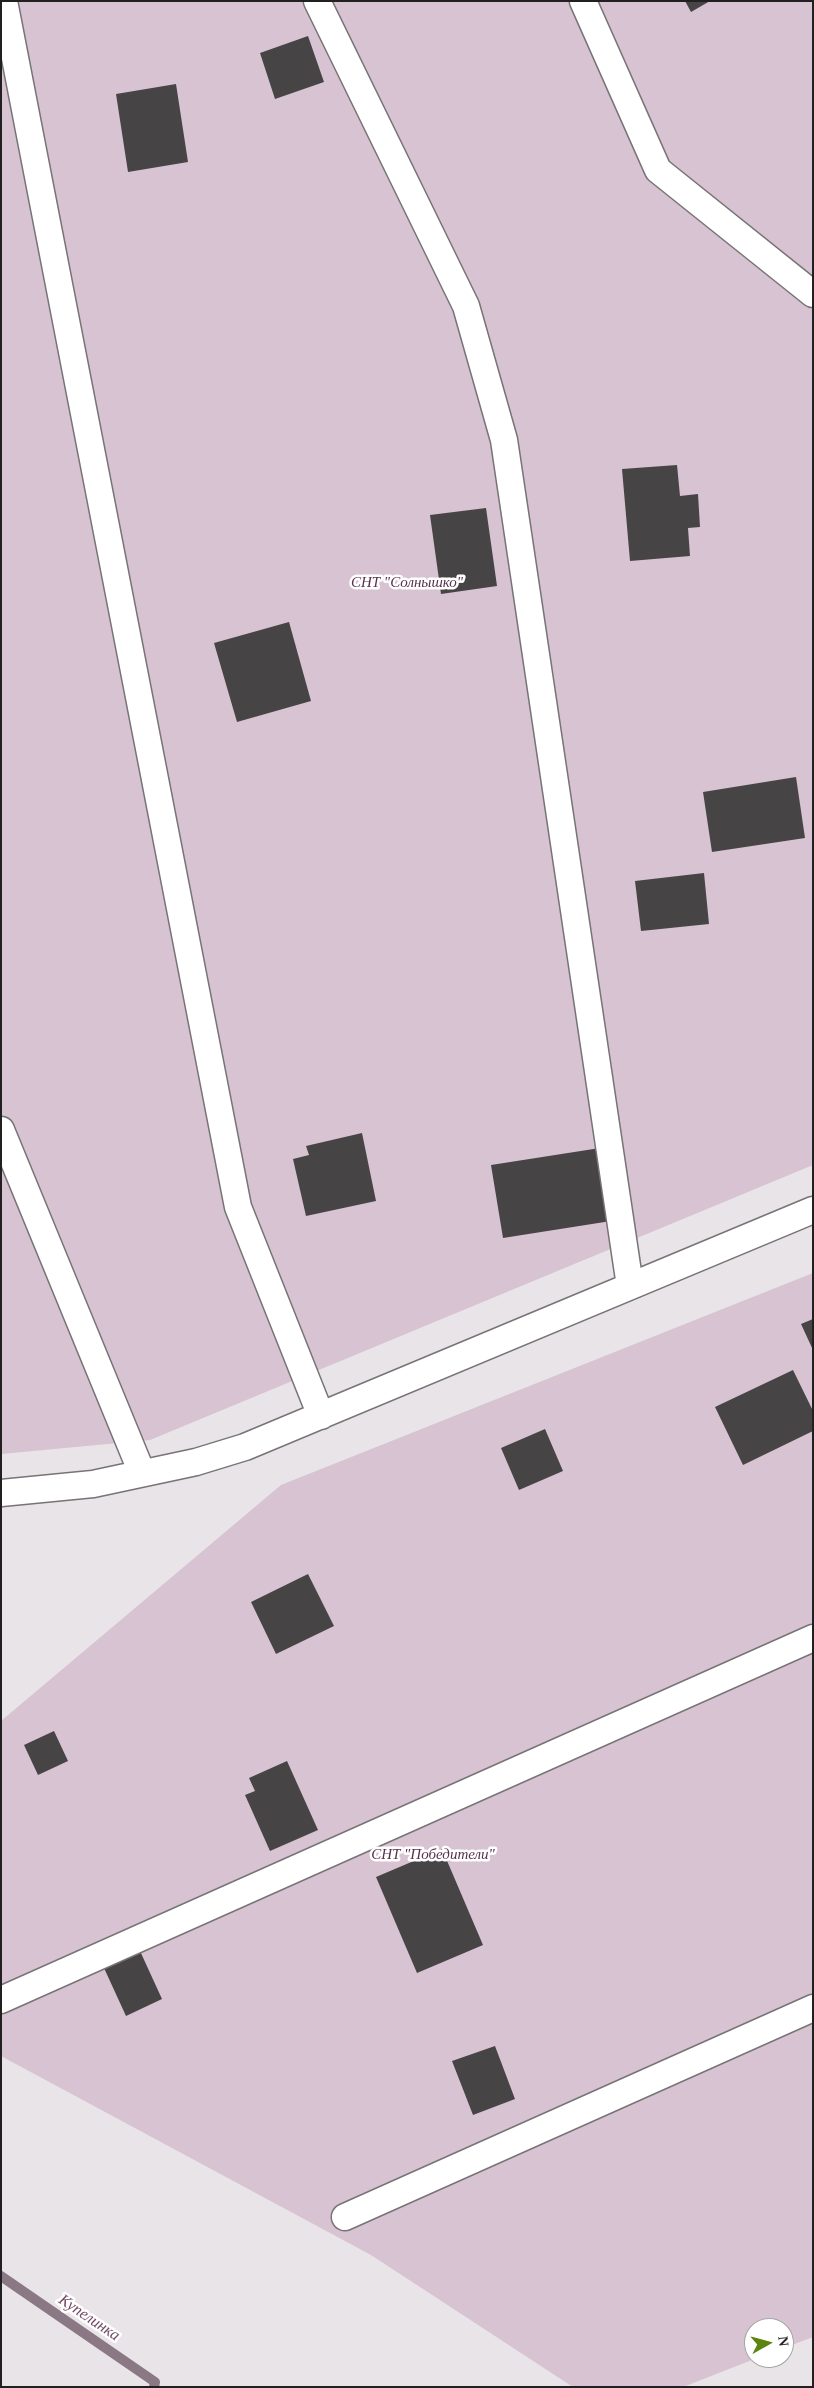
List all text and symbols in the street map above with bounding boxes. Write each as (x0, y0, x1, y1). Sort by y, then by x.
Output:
park label: СНТ "Солнышко" (351, 574, 463, 592)
park label: СНТ "Победители" (371, 1846, 495, 1864)
water label: Купелинка (55, 2291, 123, 2345)
north arrow (744, 2318, 794, 2368)
text: N (775, 2335, 791, 2347)

